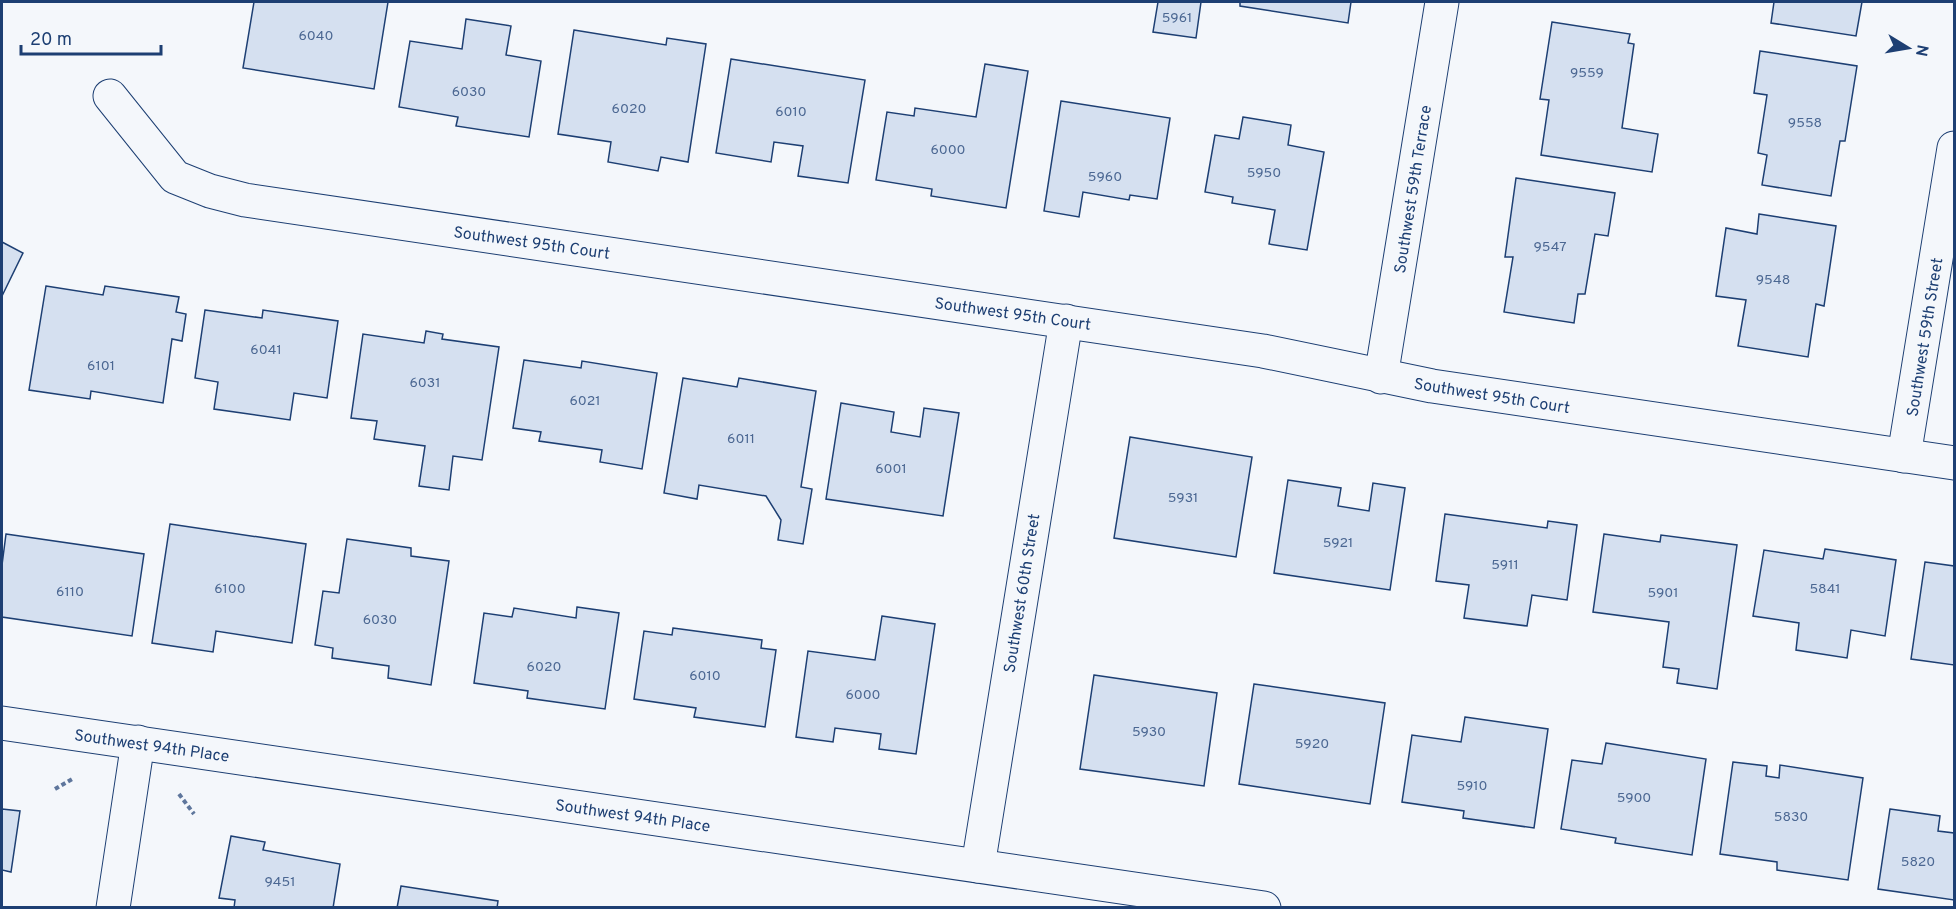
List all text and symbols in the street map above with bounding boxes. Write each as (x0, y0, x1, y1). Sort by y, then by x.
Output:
house number: 5961 (1162, 10, 1192, 27)
scale bar (21, 18, 160, 56)
north arrow (1878, 18, 1938, 78)
house number: 6040 (298, 28, 334, 45)
text: 20 m (30, 29, 72, 52)
text: N (1910, 43, 1932, 58)
house number: 9559 (1570, 65, 1604, 82)
house number: 6030 (452, 84, 486, 101)
house number: 6020 (612, 101, 646, 118)
house number: 6010 (775, 104, 807, 121)
street label: Southwest 59th Terrace (1391, 104, 1437, 275)
house number: 9558 (1788, 115, 1822, 132)
house number: 6000 (930, 142, 966, 159)
house number: 5950 (1247, 165, 1281, 182)
house number: 5960 (1088, 169, 1122, 186)
street label: Southwest 95th Court (452, 223, 611, 265)
house number: 9547 (1533, 239, 1567, 256)
street label: Southwest 59th Street (1904, 256, 1948, 418)
house number: 9548 (1756, 272, 1790, 289)
street label: Southwest 95th Court (933, 294, 1092, 336)
house number: 6041 (250, 342, 282, 359)
house number: 6101 (87, 358, 115, 375)
house number: 6031 (410, 375, 440, 392)
street label: Southwest 95th Court (1412, 375, 1571, 419)
house number: 6021 (569, 393, 601, 410)
house number: 6011 (727, 431, 755, 448)
house number: 6001 (875, 461, 907, 478)
house number: 5931 (1168, 490, 1198, 507)
street label: Southwest 60th Street (1001, 512, 1045, 674)
house number: 5921 (1323, 535, 1353, 552)
house number: 5911 (1491, 557, 1519, 574)
house number: 6100 (214, 581, 246, 598)
house number: 5841 (1809, 581, 1841, 598)
house number: 6110 (56, 584, 84, 601)
house number: 5901 (1647, 585, 1679, 602)
house number: 6030 (363, 612, 397, 629)
house number: 6020 (527, 659, 561, 676)
house number: 6010 (689, 668, 721, 685)
house number: 6000 (845, 687, 881, 704)
house number: 5930 (1132, 724, 1166, 741)
street label: Southwest 94th Place (73, 726, 231, 768)
house number: 5920 (1295, 736, 1329, 753)
house number: 5910 (1456, 778, 1488, 795)
house number: 5900 (1617, 790, 1651, 807)
street label: Southwest 94th Place (554, 796, 712, 838)
house number: 5830 (1774, 809, 1808, 826)
house number: 5820 (1901, 854, 1935, 871)
house number: 9451 (265, 874, 295, 891)

